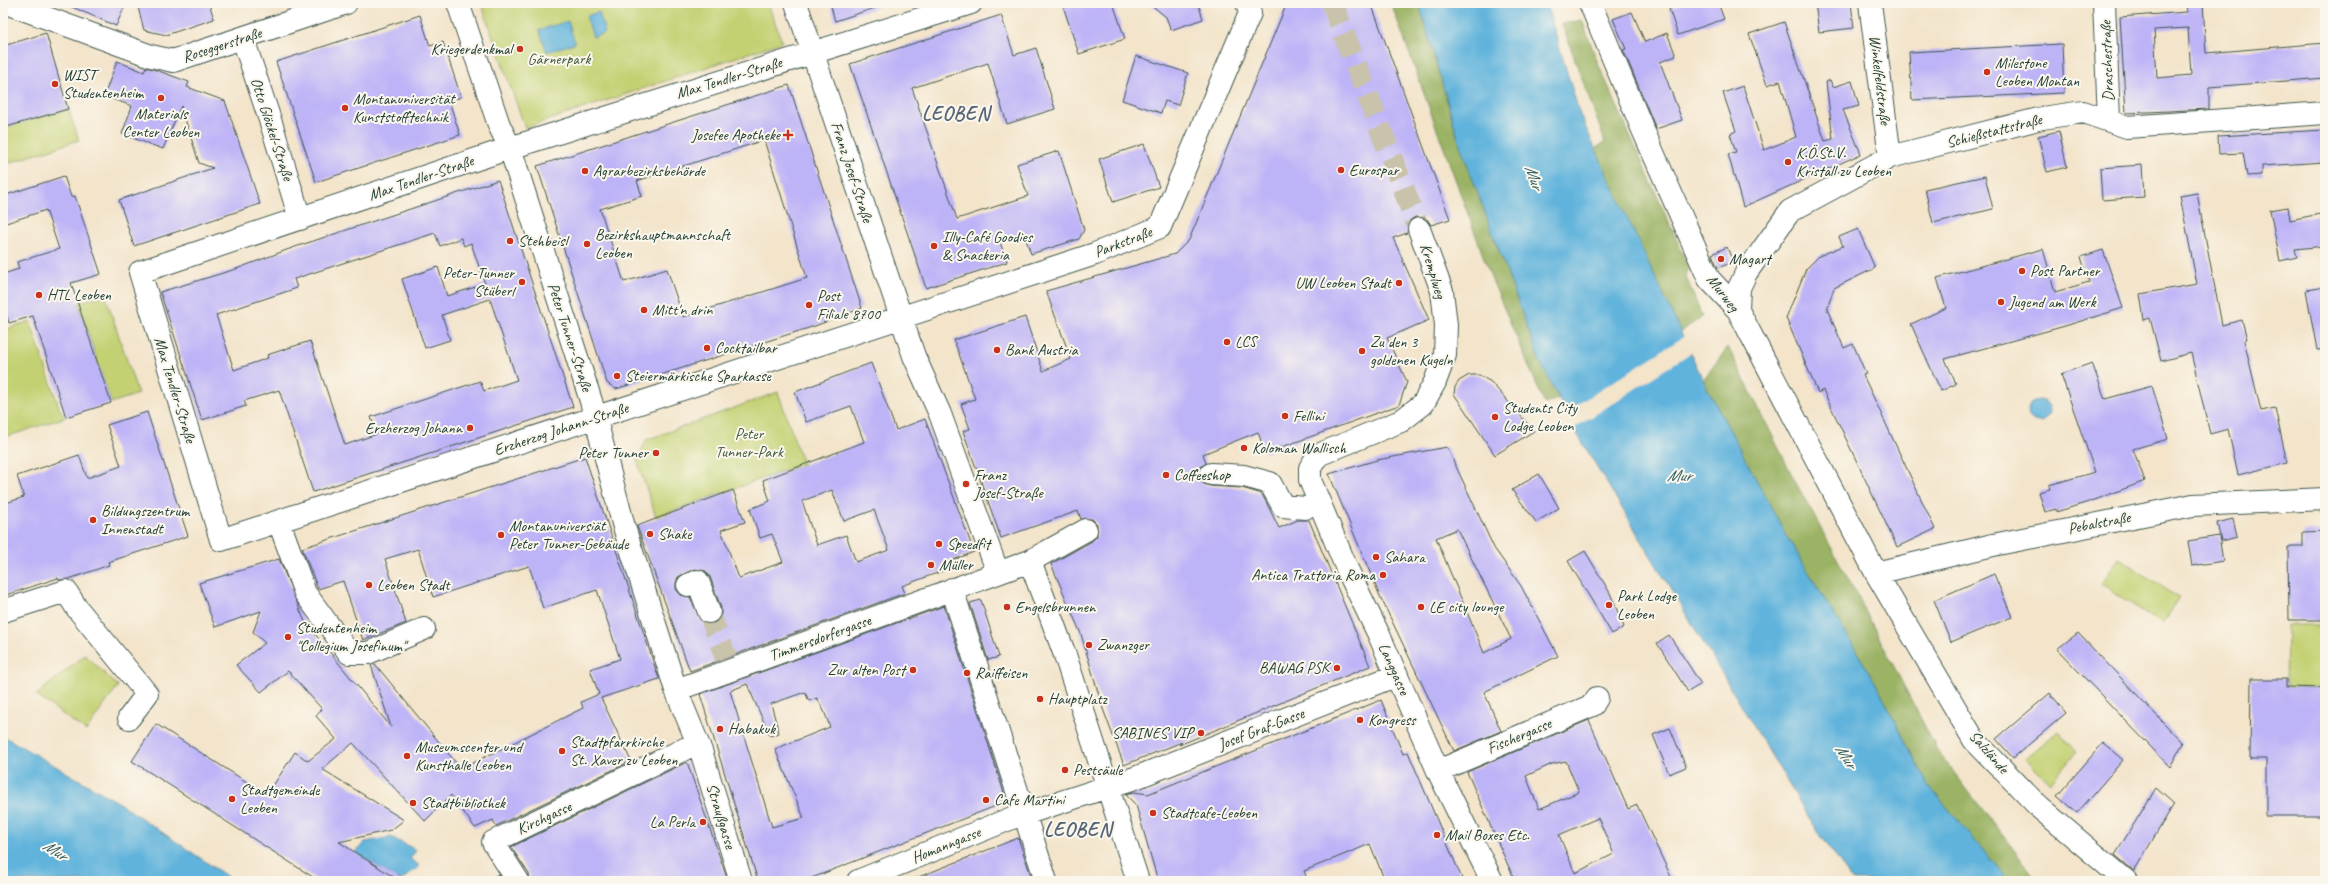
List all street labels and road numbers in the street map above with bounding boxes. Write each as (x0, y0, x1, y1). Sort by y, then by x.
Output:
street label: Draschestraße (2096, 18, 2118, 102)
street label: Roseggerstraße (180, 22, 266, 67)
street label: Winkelfeldstraße (1865, 34, 1896, 128)
street label: Max Tendler-Straße (674, 52, 786, 104)
street label: Otto Glöckel-Straße (246, 75, 299, 185)
street label: Schießstattstraße (1944, 109, 2046, 153)
street label: Franz Josef-Straße (826, 119, 878, 227)
street label: Max Tendler-Straße (366, 150, 478, 205)
street label: Parkstraße (1091, 221, 1156, 262)
street label: Kremplweg (1415, 241, 1451, 302)
street label: Murweg (1702, 270, 1745, 317)
street label: Peter Tunner-Straße (543, 280, 597, 395)
street label: Max Tendler-Straße (149, 335, 201, 447)
street label: Erzherzog Johann-Straße (491, 397, 632, 460)
street label: Pebalstraße (2066, 507, 2134, 539)
street label: Timmersdorfergasse (766, 610, 875, 666)
street label: Langgasse (1374, 640, 1415, 700)
street label: Josef Graf-Gasse (1214, 703, 1309, 755)
street label: Fischergasse (1484, 713, 1556, 759)
street label: Salzlände (1965, 726, 2014, 779)
street label: Straußgasse (702, 781, 741, 853)
street label: Kirchgasse (514, 796, 576, 839)
street label: Homanngasse (909, 821, 985, 868)

